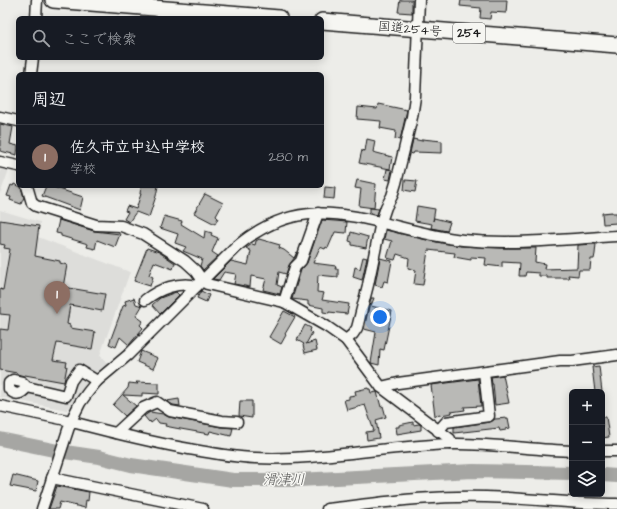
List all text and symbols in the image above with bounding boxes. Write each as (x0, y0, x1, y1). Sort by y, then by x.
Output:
search box (16, 16, 324, 60)
street label: 国道254号 (377, 17, 443, 41)
road number: 254 (453, 23, 485, 43)
icon: search (30, 27, 52, 49)
text: ここで検索 (62, 29, 137, 50)
text: 周辺 (32, 88, 66, 112)
text: 佐久市立中込中学校 (70, 137, 205, 158)
text: 1 (44, 148, 46, 166)
text: 280 m (269, 148, 308, 166)
text: 学校 (70, 160, 96, 178)
pin: 1 (44, 281, 70, 314)
your location (370, 307, 390, 327)
map controls (569, 389, 605, 497)
button: + (569, 389, 605, 425)
button: − (569, 425, 605, 461)
button: layers (569, 461, 605, 497)
water label: 滑津川 (263, 470, 305, 490)

